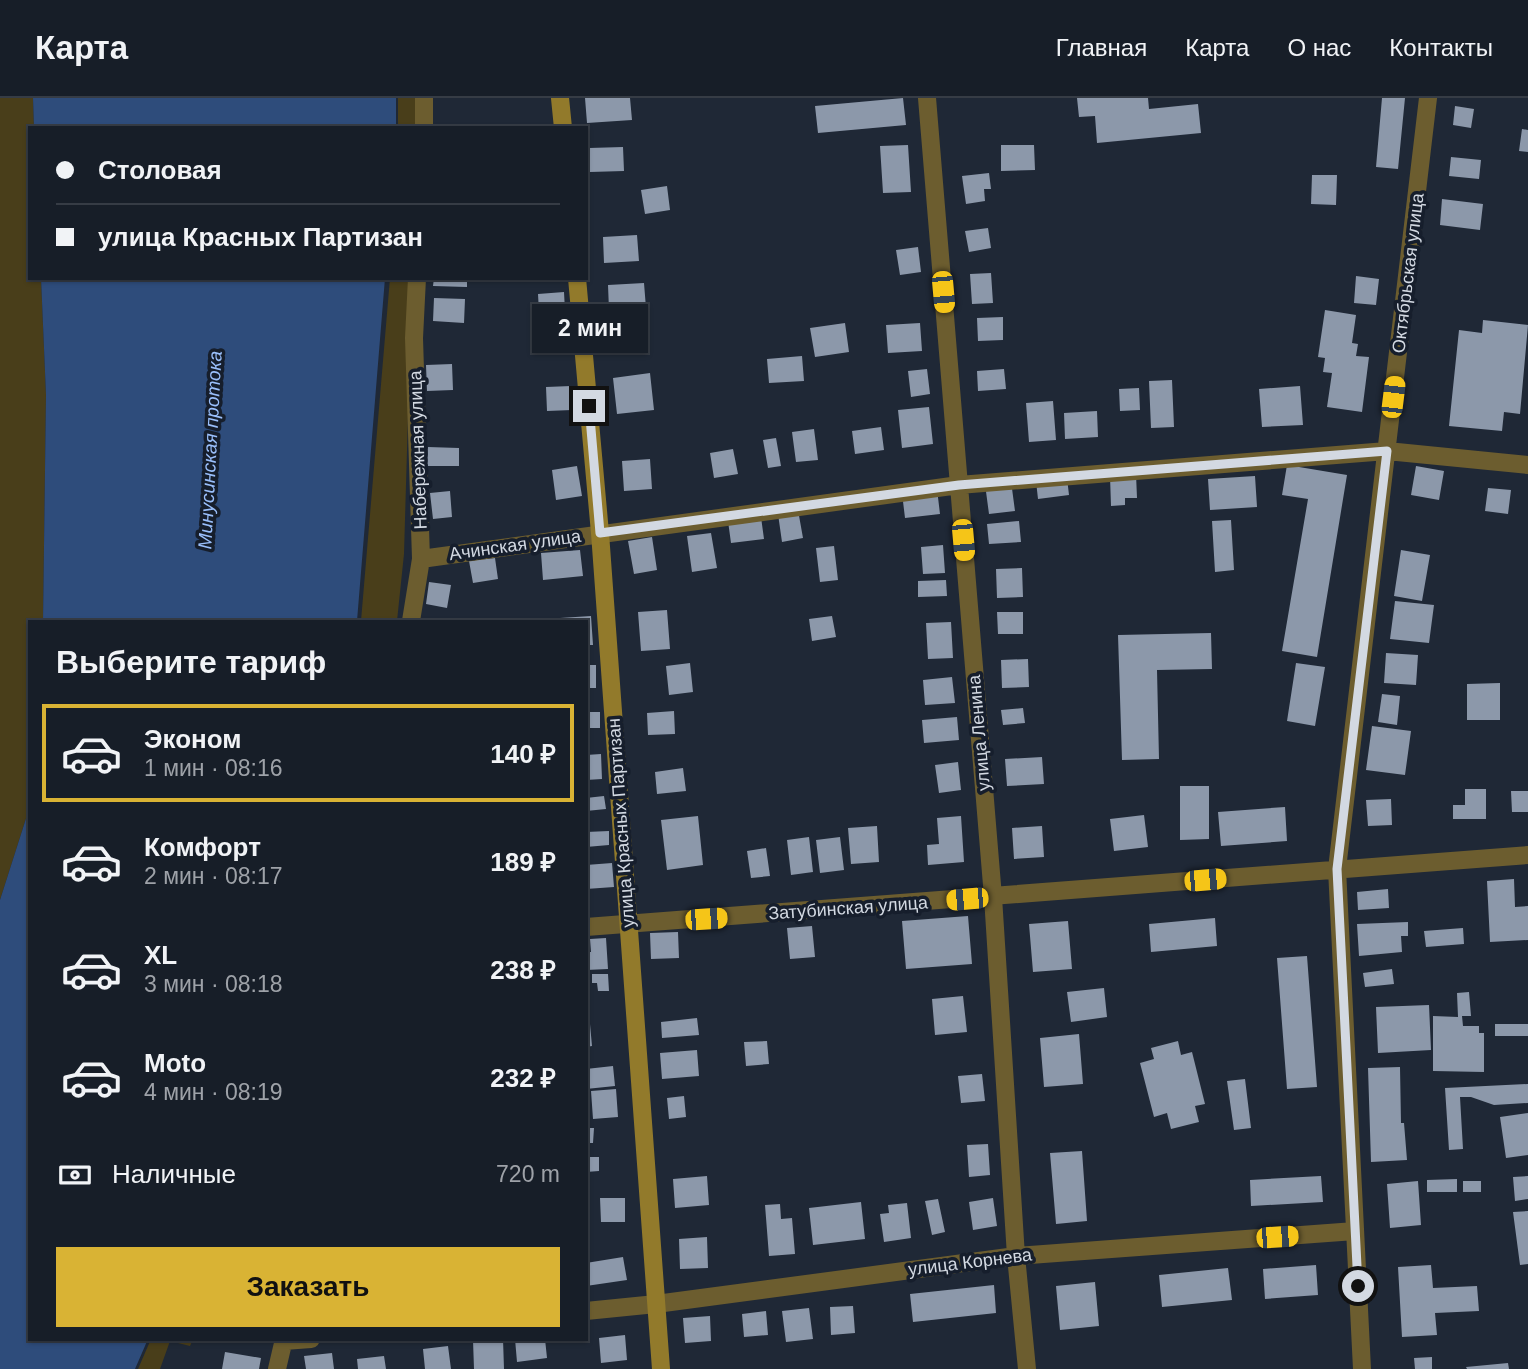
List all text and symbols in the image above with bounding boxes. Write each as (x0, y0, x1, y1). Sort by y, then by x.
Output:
text: Карта (35, 29, 128, 66)
text: Главная (1056, 34, 1147, 61)
text: Карта (1185, 34, 1249, 61)
text: О нас (1287, 34, 1351, 61)
text: Контакты (1389, 34, 1493, 61)
text: Столовая (98, 155, 222, 185)
street label: Октябрьская улица (1388, 191, 1428, 354)
text: улица Красных Партизан (98, 222, 423, 252)
car (931, 270, 956, 314)
callout: 2 мин (531, 304, 647, 354)
text: 2 мин (558, 315, 622, 341)
water label: Минусинская протока (194, 350, 226, 550)
street label: Набережная улица (405, 369, 431, 530)
car (1381, 375, 1406, 419)
route end (573, 390, 605, 422)
car (951, 518, 976, 562)
street label: Ачинская улица (448, 526, 583, 564)
text: Выберите тариф (56, 644, 326, 680)
street label: улица Ленина (964, 673, 994, 792)
street label: улица Красных Партизан (604, 718, 638, 928)
icon: car (60, 722, 123, 785)
text: Эконом (144, 724, 242, 754)
text: 140 ₽ (490, 739, 556, 769)
text: 1 мин · 08:16 (144, 755, 283, 781)
icon: car (60, 830, 123, 893)
text: Комфорт (144, 832, 261, 862)
text: 189 ₽ (490, 847, 556, 877)
text: 2 мин · 08:17 (144, 863, 283, 889)
car (1184, 868, 1227, 892)
car (946, 887, 989, 911)
street label: Затубинская улица (768, 892, 929, 924)
car (685, 907, 728, 931)
icon: car (60, 938, 123, 1001)
text: XL (144, 940, 177, 970)
text: 238 ₽ (490, 955, 556, 985)
text: 3 мин · 08:18 (144, 971, 283, 997)
icon: car (60, 1046, 123, 1109)
text: Moto (144, 1048, 206, 1078)
text: 232 ₽ (490, 1063, 556, 1093)
text: 4 мин · 08:19 (144, 1079, 283, 1105)
icon: cash (56, 1156, 94, 1194)
text: Наличные (112, 1159, 236, 1189)
text: 720 m (496, 1161, 560, 1187)
car (1256, 1225, 1299, 1249)
street label: улица Корнева (907, 1244, 1034, 1280)
button: Заказать (56, 1247, 560, 1327)
route start (1342, 1270, 1374, 1302)

